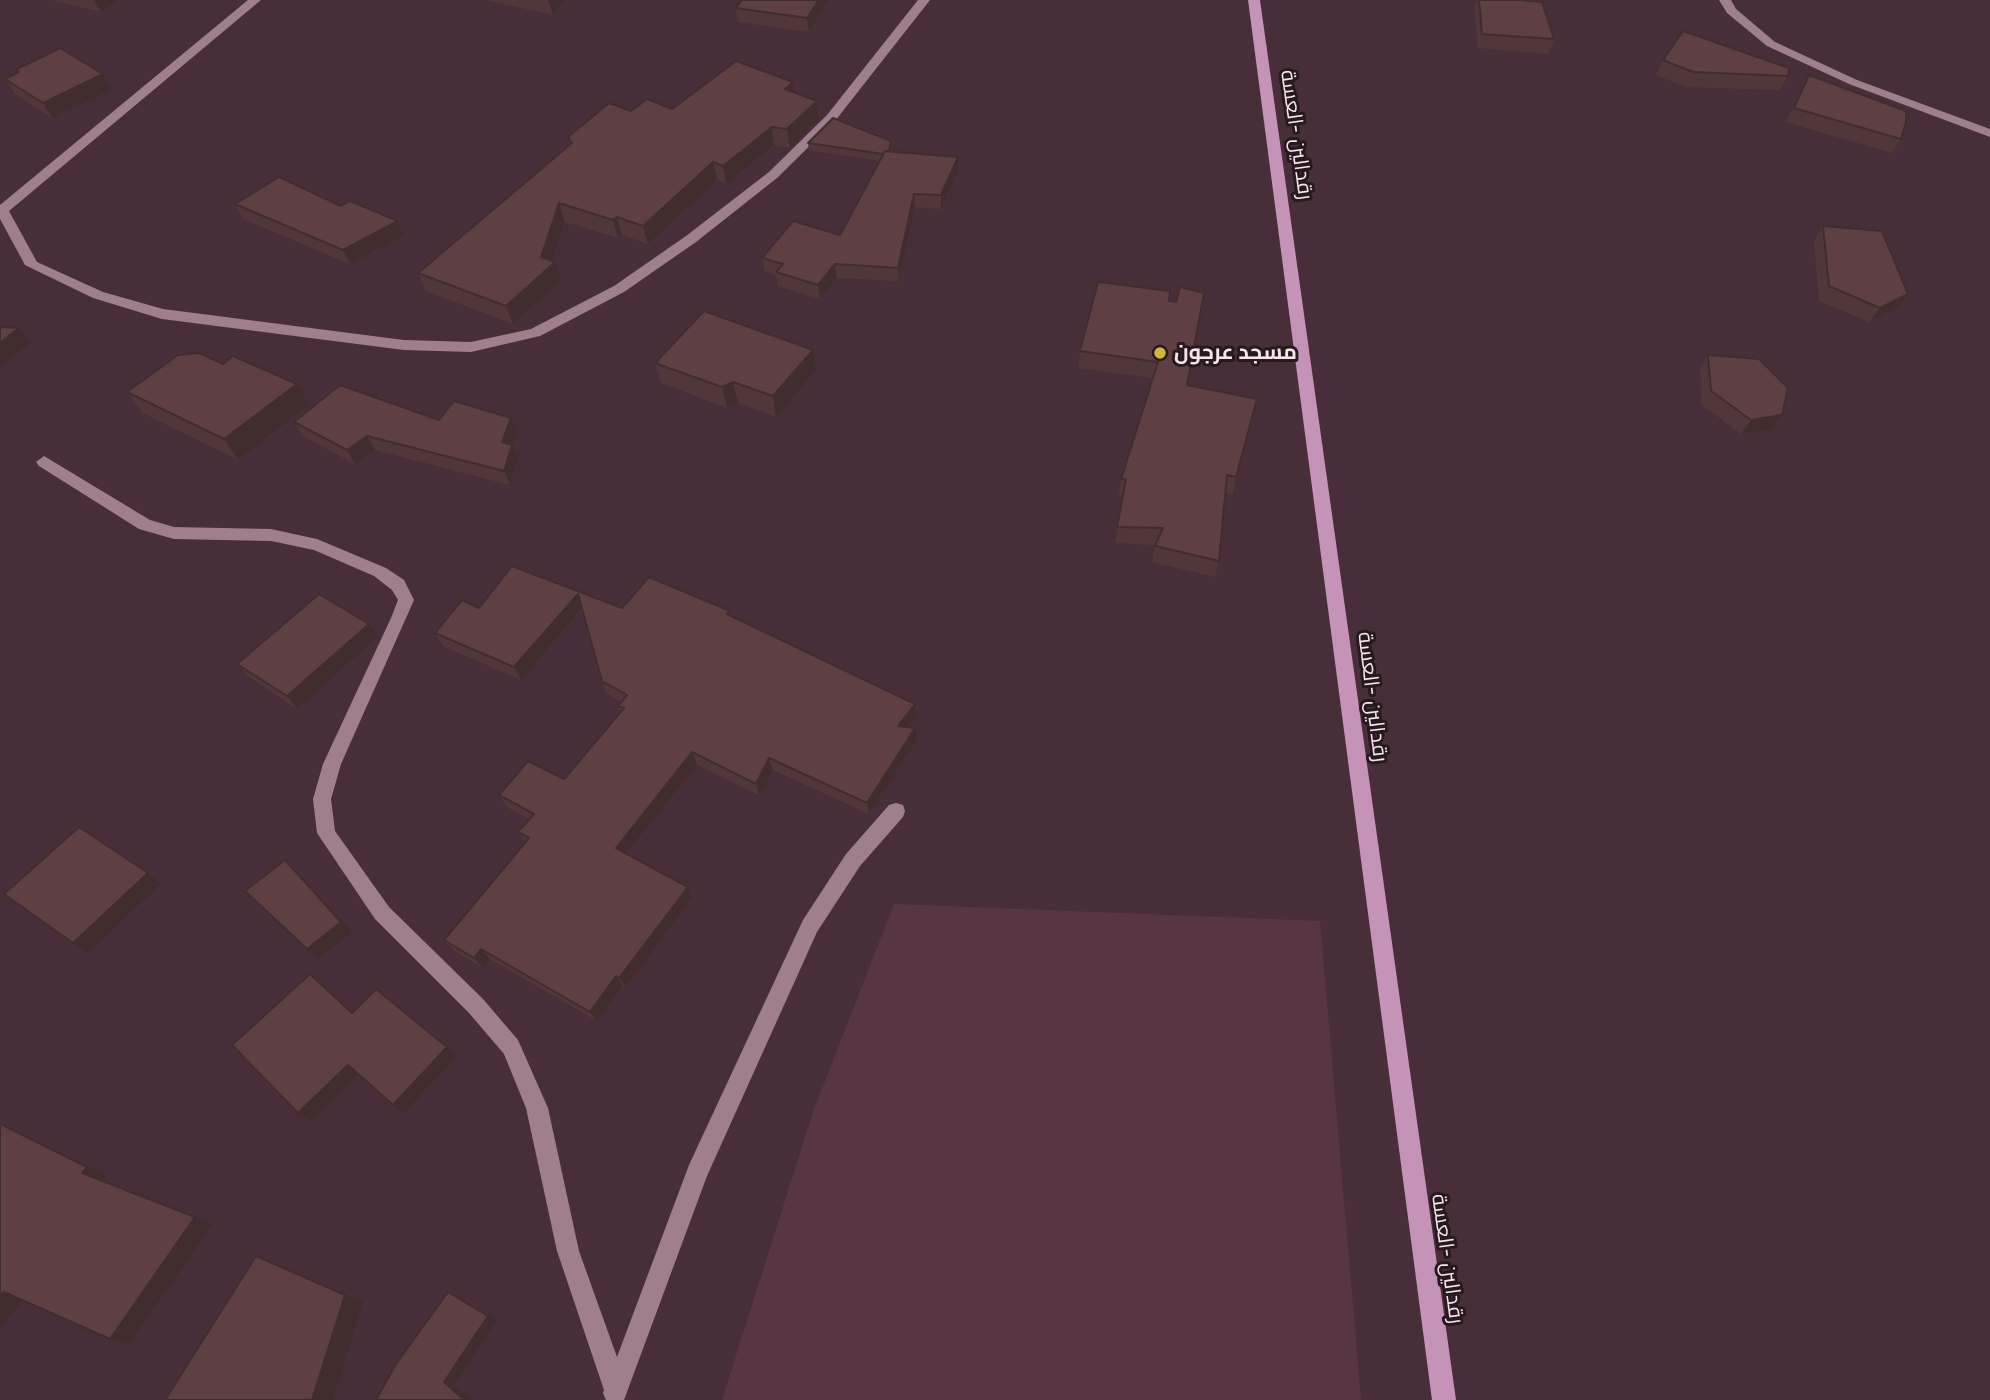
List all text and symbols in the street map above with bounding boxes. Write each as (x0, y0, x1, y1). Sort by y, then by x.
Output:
street label: رقدالين -العسة (1274, 68, 1318, 202)
place label: مسجد عرجون (1174, 340, 1297, 366)
marker: مسجد عرجون (1152, 345, 1168, 361)
street label: رقدالين -العسة (1352, 631, 1392, 763)
street label: رقدالين -العسة (1425, 1192, 1469, 1326)

